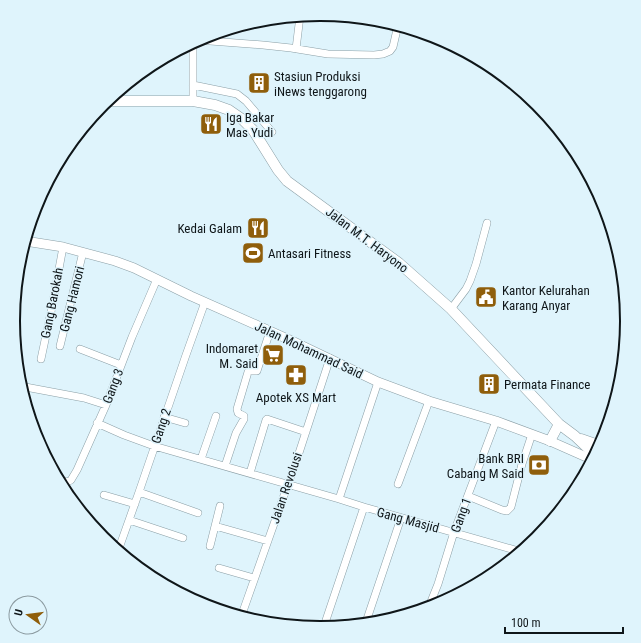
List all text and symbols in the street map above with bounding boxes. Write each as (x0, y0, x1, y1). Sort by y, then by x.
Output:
place label: Stasiun Produksi iNews tenggarong (274, 69, 367, 99)
building icon: Stasiun Produksi iNews tenggarong (246, 70, 272, 96)
place label: Iga Bakar Mas Yudi (226, 110, 274, 140)
restaurant icon: Iga Bakar Mas Yudi (198, 111, 224, 137)
street label: Jalan M.T. Haryono (323, 204, 411, 276)
restaurant icon: Kedai Galam (245, 215, 271, 241)
place label: Kedai Galam (177, 221, 242, 236)
sports icon: Antasari Fitness (240, 240, 266, 266)
place label: Antasari Fitness (268, 246, 351, 261)
street label: Gang Hamori (57, 265, 87, 333)
street label: Gang Barokah (38, 266, 66, 340)
place label: Kantor Kelurahan Karang Anyar (502, 283, 590, 313)
public building icon: Kantor Kelurahan Karang Anyar (473, 284, 499, 310)
street label: Jalan Mohammad Said (253, 318, 365, 382)
place label: Indomaret M. Said (206, 341, 258, 371)
supermarket icon: Indomaret M. Said (260, 342, 286, 368)
pharmacy icon: Apotek XS Mart (283, 362, 309, 388)
street label: Gang 3 (100, 366, 126, 406)
building icon: Permata Finance (476, 371, 502, 397)
place label: Permata Finance (504, 377, 590, 392)
place label: Apotek XS Mart (256, 390, 336, 405)
street label: Gang 2 (148, 407, 174, 445)
street label: Jalan Revolusi (267, 451, 305, 525)
place label: Bank BRI Cabang M Said (447, 451, 524, 481)
bank icon: Bank BRI Cabang M Said (526, 452, 552, 478)
street label: Gang 1 (448, 496, 474, 534)
street label: Gang Masjid (375, 504, 441, 536)
north arrow (8, 595, 48, 635)
text: U (12, 608, 26, 617)
scale bar (505, 609, 623, 635)
text: 100 m (511, 616, 541, 630)

